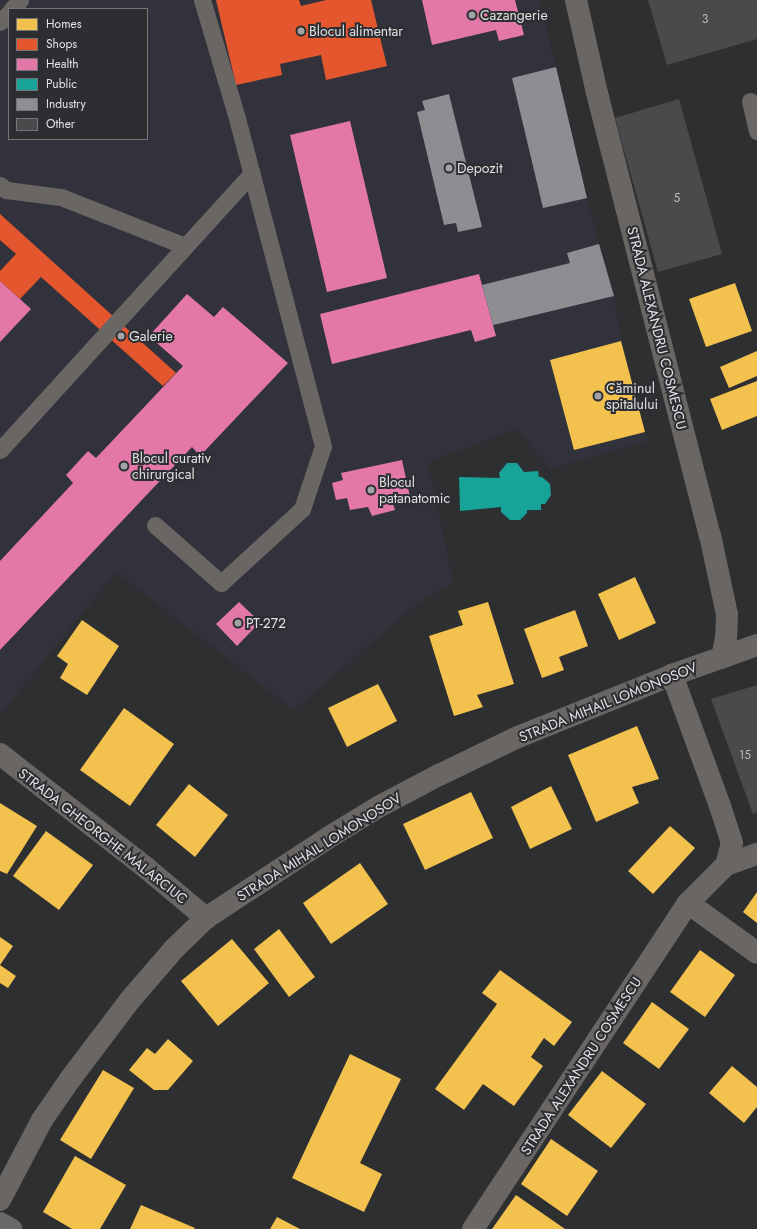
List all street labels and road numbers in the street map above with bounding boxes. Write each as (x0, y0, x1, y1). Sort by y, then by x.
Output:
street label: STRADA ALEXANDRU COSMESCU (624, 225, 690, 431)
street label: STRADA MIHAIL LOMONOSOV (517, 659, 699, 745)
street label: STRADA GHEORGHE MALARCIUC (15, 765, 191, 907)
street label: STRADA MIHAIL LOMONOSOV (234, 789, 404, 905)
street label: STRADA ALEXANDRU COSMESCU (517, 974, 645, 1158)

